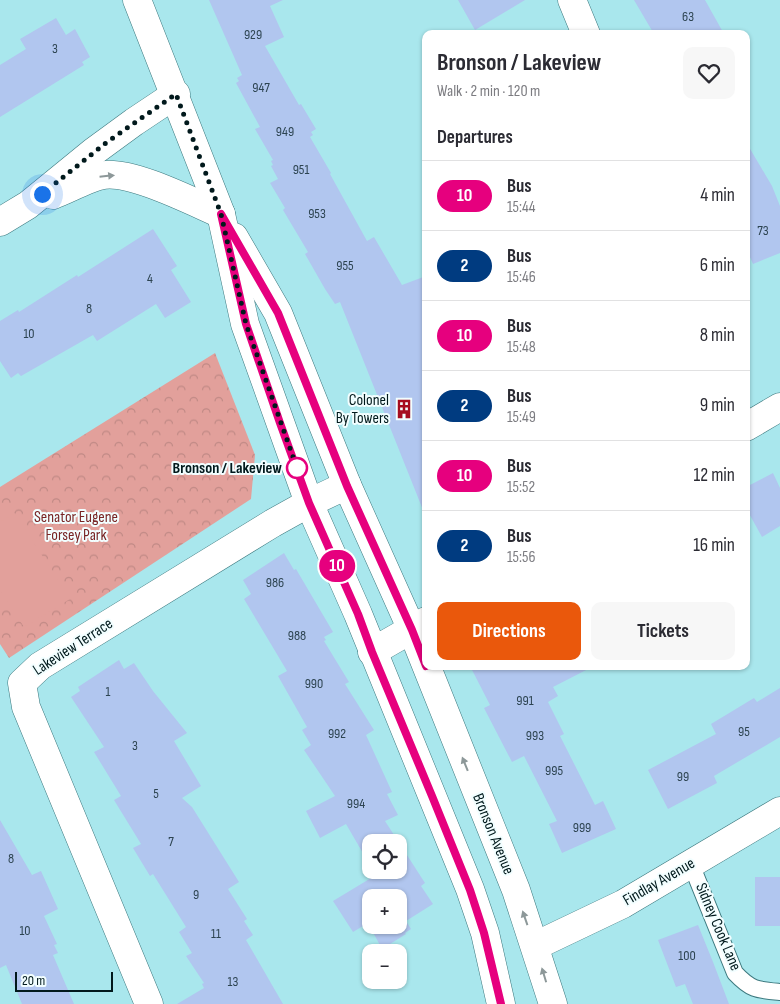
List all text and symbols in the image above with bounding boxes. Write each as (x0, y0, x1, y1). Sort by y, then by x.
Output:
house number: 63 (682, 8, 694, 25)
house number: 929 (244, 26, 262, 43)
house number: 3 (52, 40, 58, 57)
button: heart (683, 47, 735, 99)
text: Bronson / Lakeview (437, 48, 601, 77)
house number: 947 (252, 79, 270, 96)
text: Walk · 2 min · 120 m (437, 82, 540, 101)
house number: 949 (276, 123, 294, 140)
text: Departures (437, 126, 513, 149)
house number: 951 (293, 161, 309, 178)
one-way arrow (99, 172, 115, 180)
text: Bus (507, 175, 532, 198)
your location (30, 182, 55, 207)
text: 4 min (700, 184, 735, 207)
text: 10 (457, 185, 472, 206)
text: 15:44 (507, 198, 535, 217)
house number: 953 (308, 205, 326, 222)
house number: 73 (757, 222, 769, 239)
text: Bus (507, 245, 532, 268)
text: 6 min (700, 254, 735, 277)
text: 2 (461, 255, 468, 276)
house number: 955 (336, 257, 354, 274)
text: 15:46 (507, 268, 536, 287)
house number: 4 (147, 270, 153, 287)
house number: 8 (86, 300, 92, 317)
text: Bus (507, 315, 532, 338)
text: 8 min (700, 324, 735, 347)
house number: 10 (23, 325, 35, 342)
text: 10 (457, 325, 472, 346)
text: 15:48 (507, 338, 536, 357)
text: Bus (507, 385, 532, 408)
place label: Colonel By Towers (336, 391, 389, 428)
text: 9 min (700, 394, 735, 417)
text: 2 (461, 395, 468, 416)
building icon: Colonel By Towers (393, 398, 415, 420)
text: 15:49 (507, 408, 536, 427)
text: Bus (507, 455, 532, 478)
marker: Bronson / Lakeview (286, 457, 308, 479)
place label: Bronson / Lakeview (173, 459, 282, 478)
text: 12 min (693, 464, 735, 487)
text: 10 (457, 465, 472, 486)
text: 15:52 (507, 478, 535, 497)
park label: Senator Eugene Forsey Park (34, 508, 118, 545)
text: Bus (507, 525, 532, 548)
text: 16 min (693, 534, 735, 557)
text: 2 (461, 535, 468, 556)
text: 15:56 (507, 548, 535, 567)
line badge: 10 (314, 550, 360, 582)
text: 10 (329, 555, 345, 576)
house number: 986 (266, 574, 284, 591)
button: Directions (437, 602, 581, 660)
button: Tickets (591, 602, 735, 660)
street label: Lakeview Terrace (30, 614, 116, 680)
house number: 988 (288, 627, 306, 644)
house number: 990 (305, 675, 323, 692)
house number: 1 (106, 683, 111, 700)
house number: 991 (516, 692, 534, 709)
house number: 95 (738, 723, 750, 740)
house number: 992 (328, 725, 346, 742)
house number: 993 (526, 727, 544, 744)
house number: 3 (132, 737, 138, 754)
one-way arrow (461, 756, 468, 771)
house number: 995 (545, 762, 563, 779)
house number: 99 (677, 768, 689, 785)
house number: 5 (153, 785, 159, 802)
street label: Bronson Avenue (468, 791, 518, 877)
house number: 994 (347, 795, 365, 812)
house number: 999 (573, 819, 591, 836)
house number: 7 (168, 833, 174, 850)
map controls (362, 834, 407, 989)
button: locate (362, 834, 407, 879)
house number: 8 (8, 850, 14, 867)
street label: Findlay Avenue (620, 854, 698, 910)
street label: Sidney Cook Lane (691, 880, 745, 974)
house number: 9 (193, 886, 199, 903)
button: + (362, 889, 407, 934)
one-way arrow (521, 910, 529, 925)
house number: 10 (19, 922, 31, 939)
house number: 11 (211, 925, 221, 942)
button: − (362, 944, 407, 989)
house number: 100 (678, 947, 696, 964)
one-way arrow (540, 967, 548, 982)
scale bar (15, 969, 112, 992)
text: 20 m (22, 972, 45, 989)
house number: 13 (228, 973, 239, 990)

